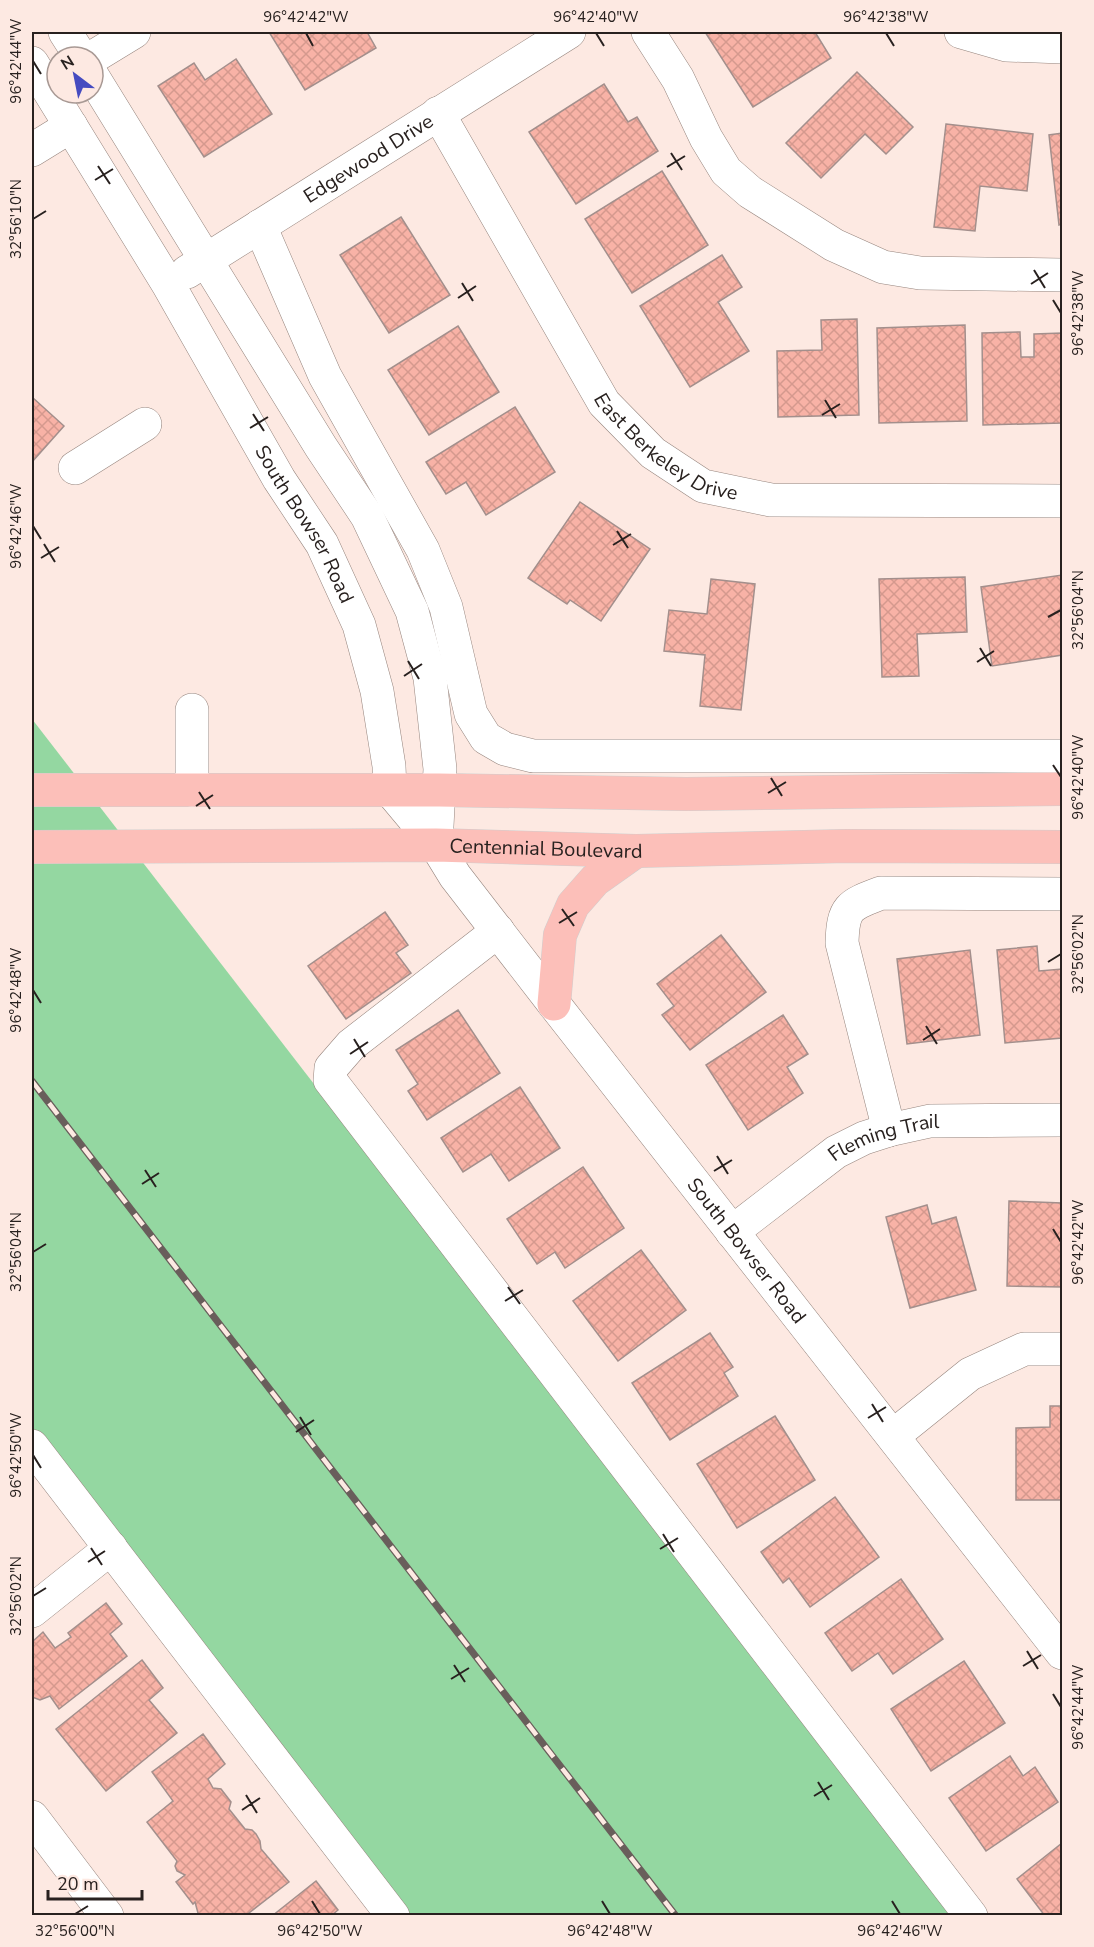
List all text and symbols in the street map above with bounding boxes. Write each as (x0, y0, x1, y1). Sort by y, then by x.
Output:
text: 96°42'42"W (263, 7, 349, 27)
text: 96°42'40"W (553, 7, 639, 27)
text: 96°42'38"W (843, 7, 929, 27)
text: 96°42'44"W (6, 18, 26, 104)
north arrow (45, 45, 105, 105)
text: N (57, 51, 78, 76)
street label: Edgewood Drive (298, 107, 438, 209)
text: 32°56'10"N (6, 179, 26, 259)
text: 96°42'38"W (1068, 270, 1088, 356)
street label: East Berkeley Drive (588, 388, 740, 506)
street label: South Bowser Road (249, 440, 361, 607)
text: 96°42'46"W (6, 483, 26, 569)
text: 32°56'04"N (1068, 570, 1088, 650)
text: 96°42'40"W (1068, 734, 1088, 820)
street label: Centennial Boulevard (449, 832, 643, 865)
text: 32°56'02"N (1068, 914, 1088, 994)
text: 96°42'48"W (6, 947, 26, 1033)
street label: Fleming Trail (822, 1107, 940, 1167)
street label: South Bowser Road (681, 1172, 812, 1329)
text: 96°42'42"W (1068, 1199, 1088, 1285)
text: 32°56'04"N (6, 1212, 26, 1292)
text: 96°42'50"W (6, 1412, 26, 1498)
text: 32°56'02"N (6, 1556, 26, 1636)
text: 96°42'44"W (1068, 1664, 1088, 1750)
scale bar (48, 1863, 142, 1901)
text: 20 m (57, 1872, 99, 1896)
text: 32°56'00"N (35, 1921, 115, 1941)
text: 96°42'50"W (277, 1921, 363, 1941)
text: 96°42'48"W (567, 1921, 653, 1941)
text: 96°42'46"W (857, 1921, 943, 1941)

